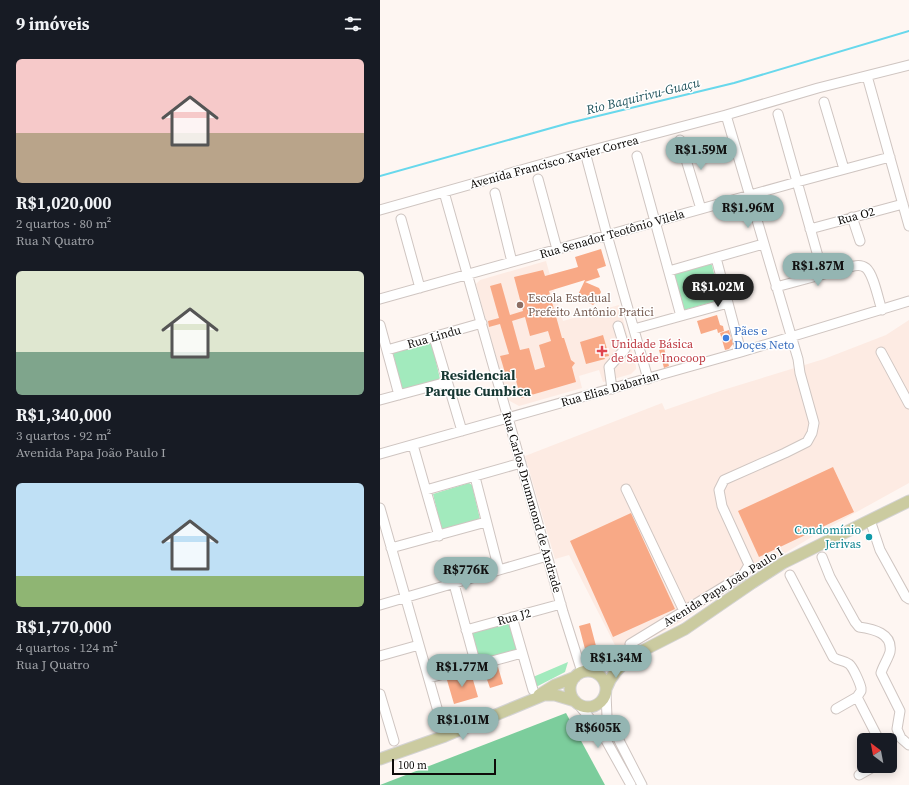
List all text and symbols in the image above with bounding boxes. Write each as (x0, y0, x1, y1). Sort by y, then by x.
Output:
text: 9 imóveis (16, 12, 90, 36)
icon: filters (342, 13, 364, 35)
water label: Rio Baquirivu-Guaçu (583, 73, 702, 119)
icon: home (154, 85, 226, 157)
street label: Avenida Francisco Xavier Correa (468, 132, 641, 192)
pin: R$1.59M (664, 137, 738, 171)
text: R$1.59M (675, 141, 727, 158)
text: R$1,020,000 (16, 191, 112, 215)
pin: R$1.96M (711, 195, 785, 229)
text: R$1.96M (722, 199, 774, 216)
street label: Rua O2 (836, 203, 876, 229)
street label: Rua Senador Teotônio Vilela (538, 205, 687, 262)
text: 2 quartos · 80 m² (16, 215, 111, 232)
text: Rua N Quatro (16, 232, 94, 249)
pin: R$1.87M (781, 253, 855, 287)
text: R$1.87M (792, 257, 844, 274)
pin: R$1.02M (681, 274, 755, 308)
text: R$1.02M (692, 278, 744, 295)
place label: Escola Estadual Prefeito Antônio Pratici (528, 290, 654, 320)
icon: home (154, 297, 226, 369)
marker: Escola Estadual Prefeito Antônio Pratici (515, 300, 525, 310)
street label: Rua Lindu (405, 322, 463, 352)
place label: Pães e Doçes Neto (734, 323, 795, 353)
marker: Pães e Doçes Neto (721, 333, 731, 343)
place label: Unidade Básica de Saúde Inocoop (611, 336, 706, 366)
marker: Unidade Básica de Saúde Inocoop (596, 345, 608, 357)
district label: Residencial Parque Cumbica (425, 365, 532, 401)
street label: Rua Elias Dabarian (559, 367, 661, 411)
text: R$1,340,000 (16, 403, 112, 427)
street label: Rua Carlos Drummond de Andrade (498, 410, 566, 594)
text: 3 quartos · 92 m² (16, 427, 111, 444)
text: Avenida Papa João Paulo I (16, 444, 166, 461)
icon: home (154, 509, 226, 581)
place label: Condomínio Jerivas (794, 522, 861, 552)
marker: Condomínio Jerivas (864, 532, 874, 542)
street label: Avenida Papa João Paulo I (660, 544, 786, 630)
pin: R$776K (433, 557, 499, 591)
text: R$776K (443, 561, 489, 578)
street label: Rua J2 (495, 605, 533, 629)
text: R$1,770,000 (16, 615, 112, 639)
text: 4 quartos · 124 m² (16, 639, 118, 656)
pin: R$1.34M (579, 645, 653, 679)
text: R$1.34M (590, 649, 642, 666)
pin: R$1.77M (425, 654, 499, 688)
text: Rua J Quatro (16, 656, 90, 673)
text: R$1.77M (436, 658, 488, 675)
pin: R$1.01M (426, 707, 500, 741)
text: R$1.01M (437, 711, 489, 728)
pin: R$605K (565, 715, 631, 749)
text: R$605K (575, 719, 621, 736)
north arrow (857, 733, 897, 773)
map controls (857, 733, 897, 773)
scale bar (392, 757, 496, 776)
text: 100 m (398, 758, 427, 773)

